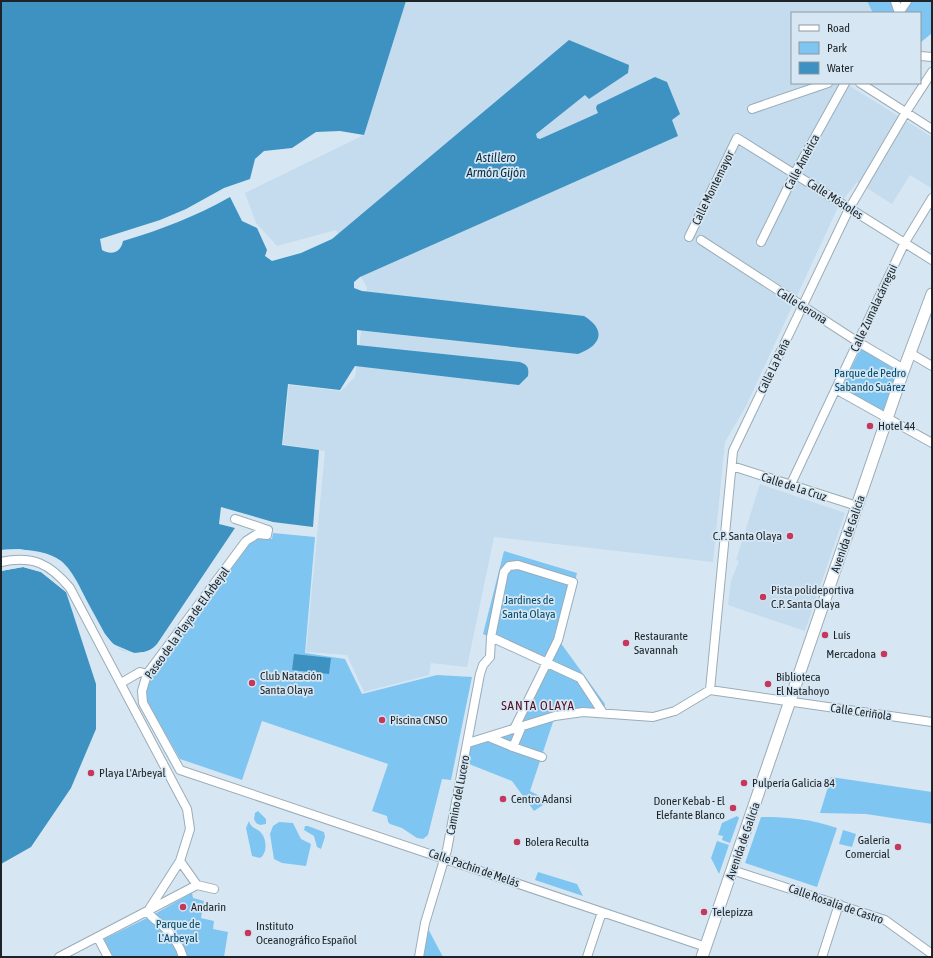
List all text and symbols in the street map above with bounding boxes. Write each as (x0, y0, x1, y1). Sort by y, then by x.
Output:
legend (791, 12, 921, 84)
text: Road (827, 21, 850, 35)
text: Park (827, 41, 848, 55)
text: Water (827, 61, 854, 75)
street label: Calle América (782, 132, 822, 192)
street label: Calle Montemayor (689, 148, 737, 227)
water label: Astillero Armón Gijón (465, 150, 526, 180)
street label: Calle Móstoles (804, 176, 866, 222)
street label: Calle Zumalacárregui (848, 262, 900, 354)
street label: Calle Gerona (774, 285, 830, 327)
street label: Calle La Peña (755, 337, 793, 395)
park label: Parque de Pedro Sabando Suárez (834, 366, 906, 394)
place label: Hotel 44 (878, 419, 916, 433)
marker: Hotel 44 (865, 421, 875, 431)
street label: Calle de La Cruz (759, 470, 829, 504)
street label: Avenida de Galicia (828, 493, 868, 575)
place label: C.P. Santa Olaya (713, 529, 782, 543)
marker: C.P. Santa Olaya (785, 531, 795, 541)
street label: Paseo de la Playa de El Arbeyal (142, 564, 233, 682)
place label: Pista polideportiva C.P. Santa Olaya (771, 583, 854, 611)
marker: Pista polideportiva C.P. Santa Olaya (758, 592, 768, 602)
park label: Jardines de Santa Olaya (502, 593, 556, 621)
place label: Luís (833, 628, 850, 642)
place label: Restaurante Savannah (634, 629, 688, 657)
marker: Luís (820, 630, 830, 640)
marker: Restaurante Savannah (621, 638, 631, 648)
place label: Mercadona (826, 647, 876, 661)
marker: Mercadona (879, 649, 889, 659)
place label: Club Natación Santa Olaya (260, 669, 322, 697)
place label: Biblioteca El Natahoyo (776, 670, 830, 698)
marker: Club Natación Santa Olaya (247, 678, 257, 688)
marker: Biblioteca El Natahoyo (763, 679, 773, 689)
district label: SANTA OLAYA (501, 698, 575, 713)
street label: Calle Ceriñola (829, 701, 893, 723)
place label: Piscina CNSO (390, 713, 447, 727)
marker: Piscina CNSO (377, 715, 387, 725)
street label: Camino del Lucero (443, 754, 473, 836)
place label: Playa L'Arbeyal (99, 766, 167, 780)
marker: Playa L'Arbeyal (86, 768, 96, 778)
place label: Pulpería Galicia 84 (752, 776, 835, 790)
marker: Pulpería Galicia 84 (739, 778, 749, 788)
place label: Centro Adansi (511, 792, 572, 806)
marker: Centro Adansi (498, 794, 508, 804)
place label: Doner Kebab - El Elefante Blanco (654, 794, 726, 822)
street label: Avenida de Galicia (723, 800, 763, 882)
marker: Doner Kebab - El Elefante Blanco (728, 803, 738, 813)
place label: Galeria Comercial (845, 833, 891, 861)
place label: Bolera Reculta (525, 835, 589, 849)
marker: Bolera Reculta (512, 837, 522, 847)
marker: Galeria Comercial (893, 842, 903, 852)
street label: Calle Pachín de Melás (427, 846, 521, 890)
street label: Calle Rosalía de Castro (787, 881, 886, 927)
place label: Andarin (191, 900, 226, 914)
marker: Andarin (178, 902, 188, 912)
place label: Telepizza (712, 905, 753, 919)
marker: Telepizza (699, 907, 709, 917)
park label: Parque de L'Arbeyal (156, 917, 200, 945)
place label: Instituto Oceanográfico Español (256, 919, 358, 947)
marker: Instituto Oceanográfico Español (243, 928, 253, 938)

